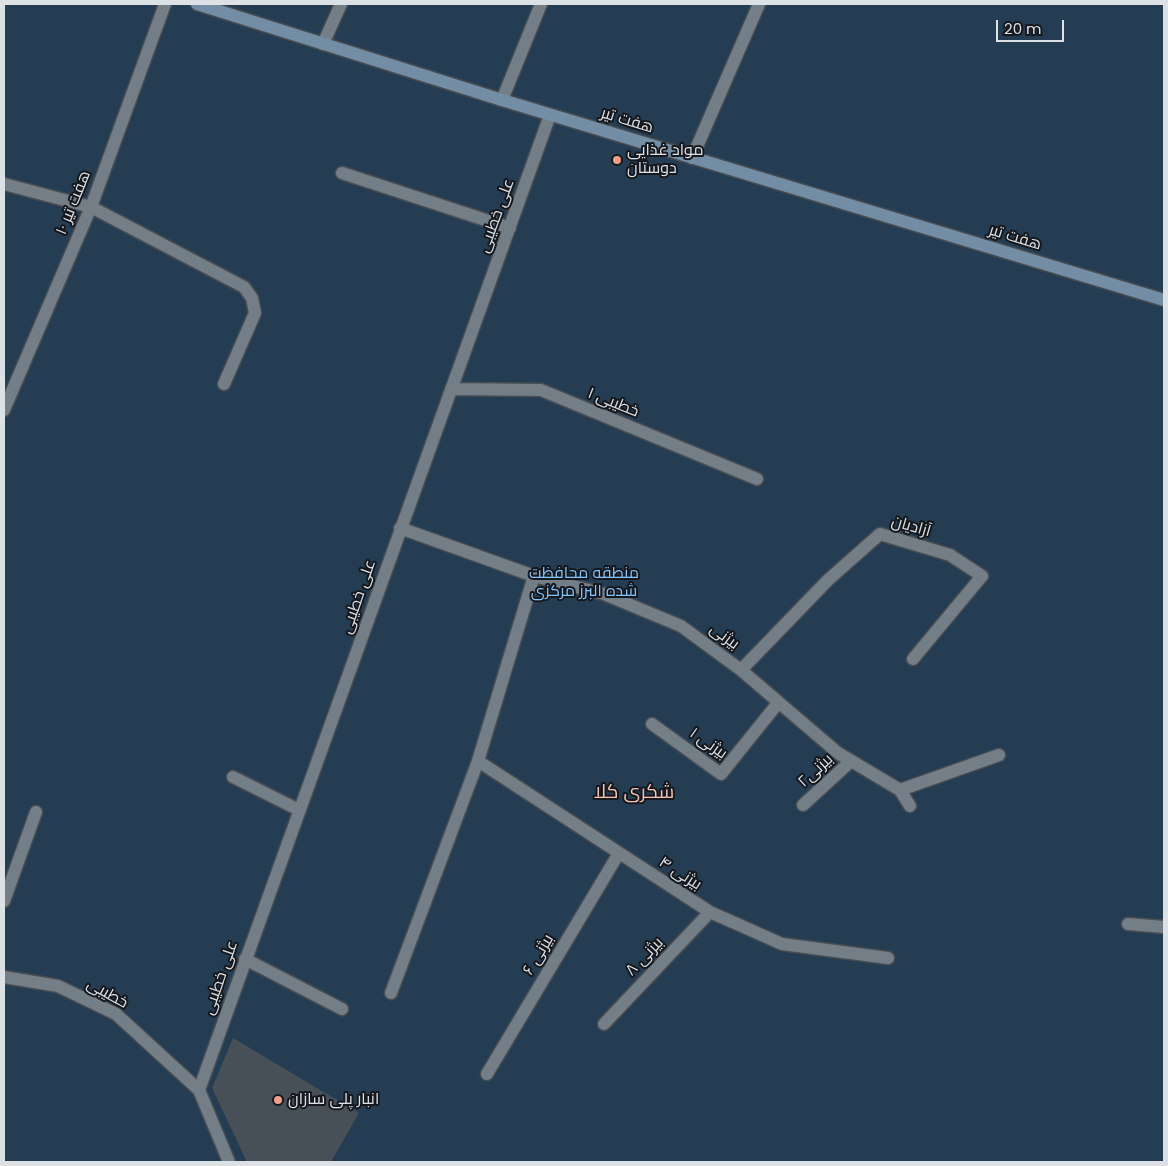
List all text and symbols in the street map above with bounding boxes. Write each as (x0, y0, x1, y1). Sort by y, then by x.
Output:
scale bar (998, 10, 1066, 42)
text: 20 m (1004, 18, 1042, 39)
street label: هفت تیر (598, 104, 656, 138)
place label: مواد غذایی دوستان (627, 141, 704, 179)
marker: مواد غذایی دوستان (611, 154, 623, 166)
street label: هفت تیر ۱۰ (52, 168, 96, 238)
street label: علی خطیبی (475, 176, 519, 256)
street label: هفت تیر (986, 221, 1044, 255)
street label: خطیبی ۱ (585, 384, 641, 422)
street label: آزادیان (889, 512, 933, 542)
street label: علی خطیبی (337, 557, 381, 637)
park label: منطقه محافظت شده البرز مرکزی (529, 564, 639, 602)
street label: بیژنی (705, 620, 743, 654)
street label: بیژنی ۱ (686, 724, 730, 764)
street label: بیژنی۲ (795, 750, 837, 792)
district label: شکری کلا (594, 782, 674, 804)
street label: بیژنی ۴ (655, 853, 705, 895)
street label: بیژنی ۶ (519, 931, 559, 979)
street label: بیژنی ۸ (622, 934, 668, 980)
street label: علی خطیبی (199, 938, 243, 1018)
street label: خطیبی (83, 975, 131, 1013)
place label: انبار پلی سازان (288, 1090, 379, 1110)
marker: انبار پلی سازان (272, 1094, 284, 1106)

